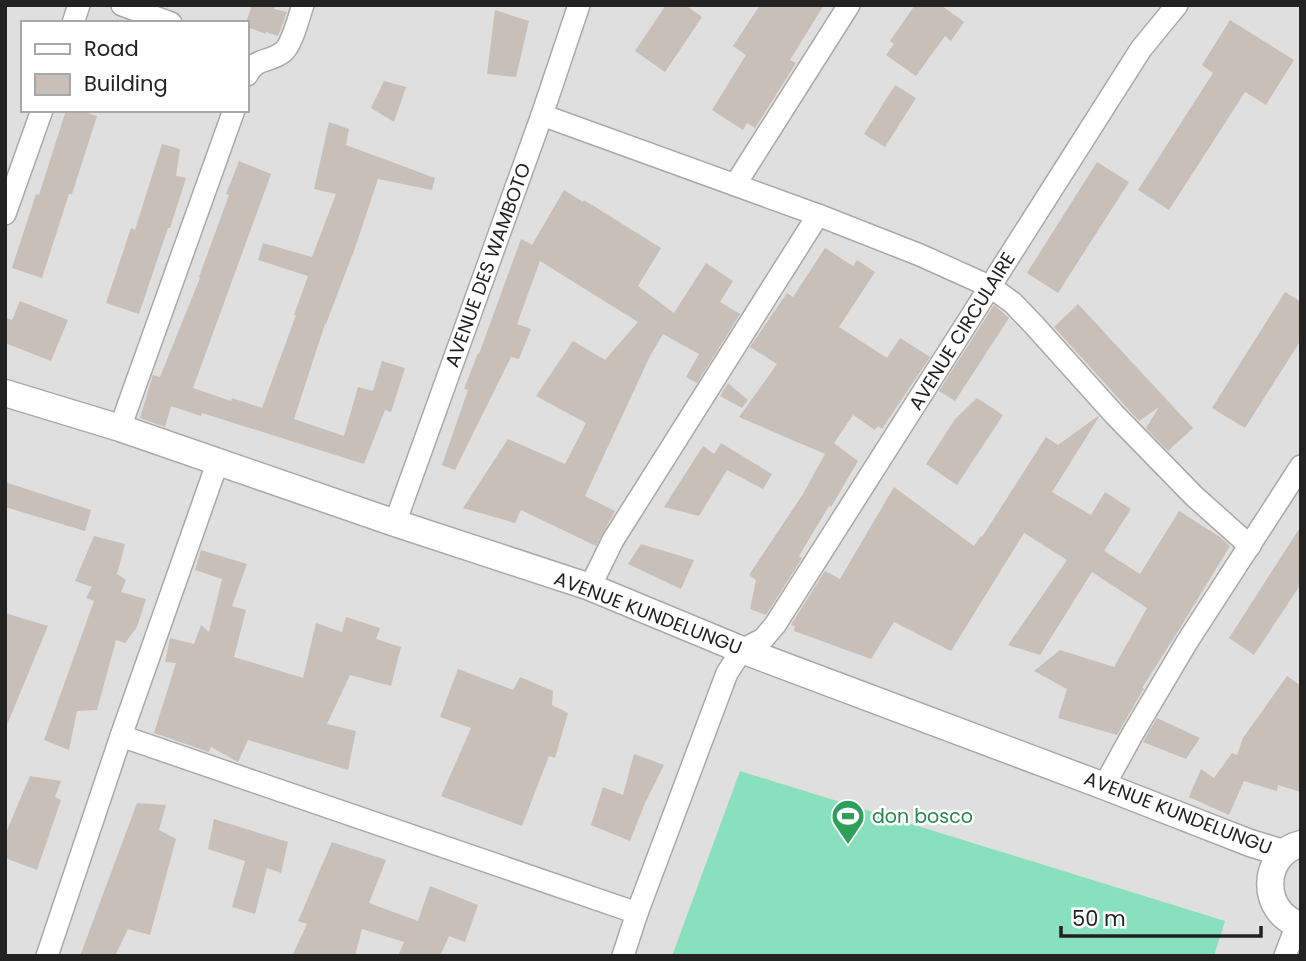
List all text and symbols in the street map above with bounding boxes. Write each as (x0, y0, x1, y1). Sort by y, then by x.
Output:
legend (21, 21, 248, 112)
text: Road (84, 34, 139, 63)
text: Building (84, 69, 168, 98)
street label: AVENUE DES WAMBOTO (438, 159, 538, 371)
street label: AVENUE CIRCULAIRE (902, 247, 1022, 415)
street label: AVENUE KUNDELUNGU (550, 565, 746, 661)
street label: AVENUE KUNDELUNGU (1080, 765, 1276, 861)
sports icon: don bosco (829, 797, 867, 846)
place label: don bosco (872, 803, 973, 830)
scale bar (1061, 894, 1260, 938)
text: 50 m (1072, 904, 1126, 933)

